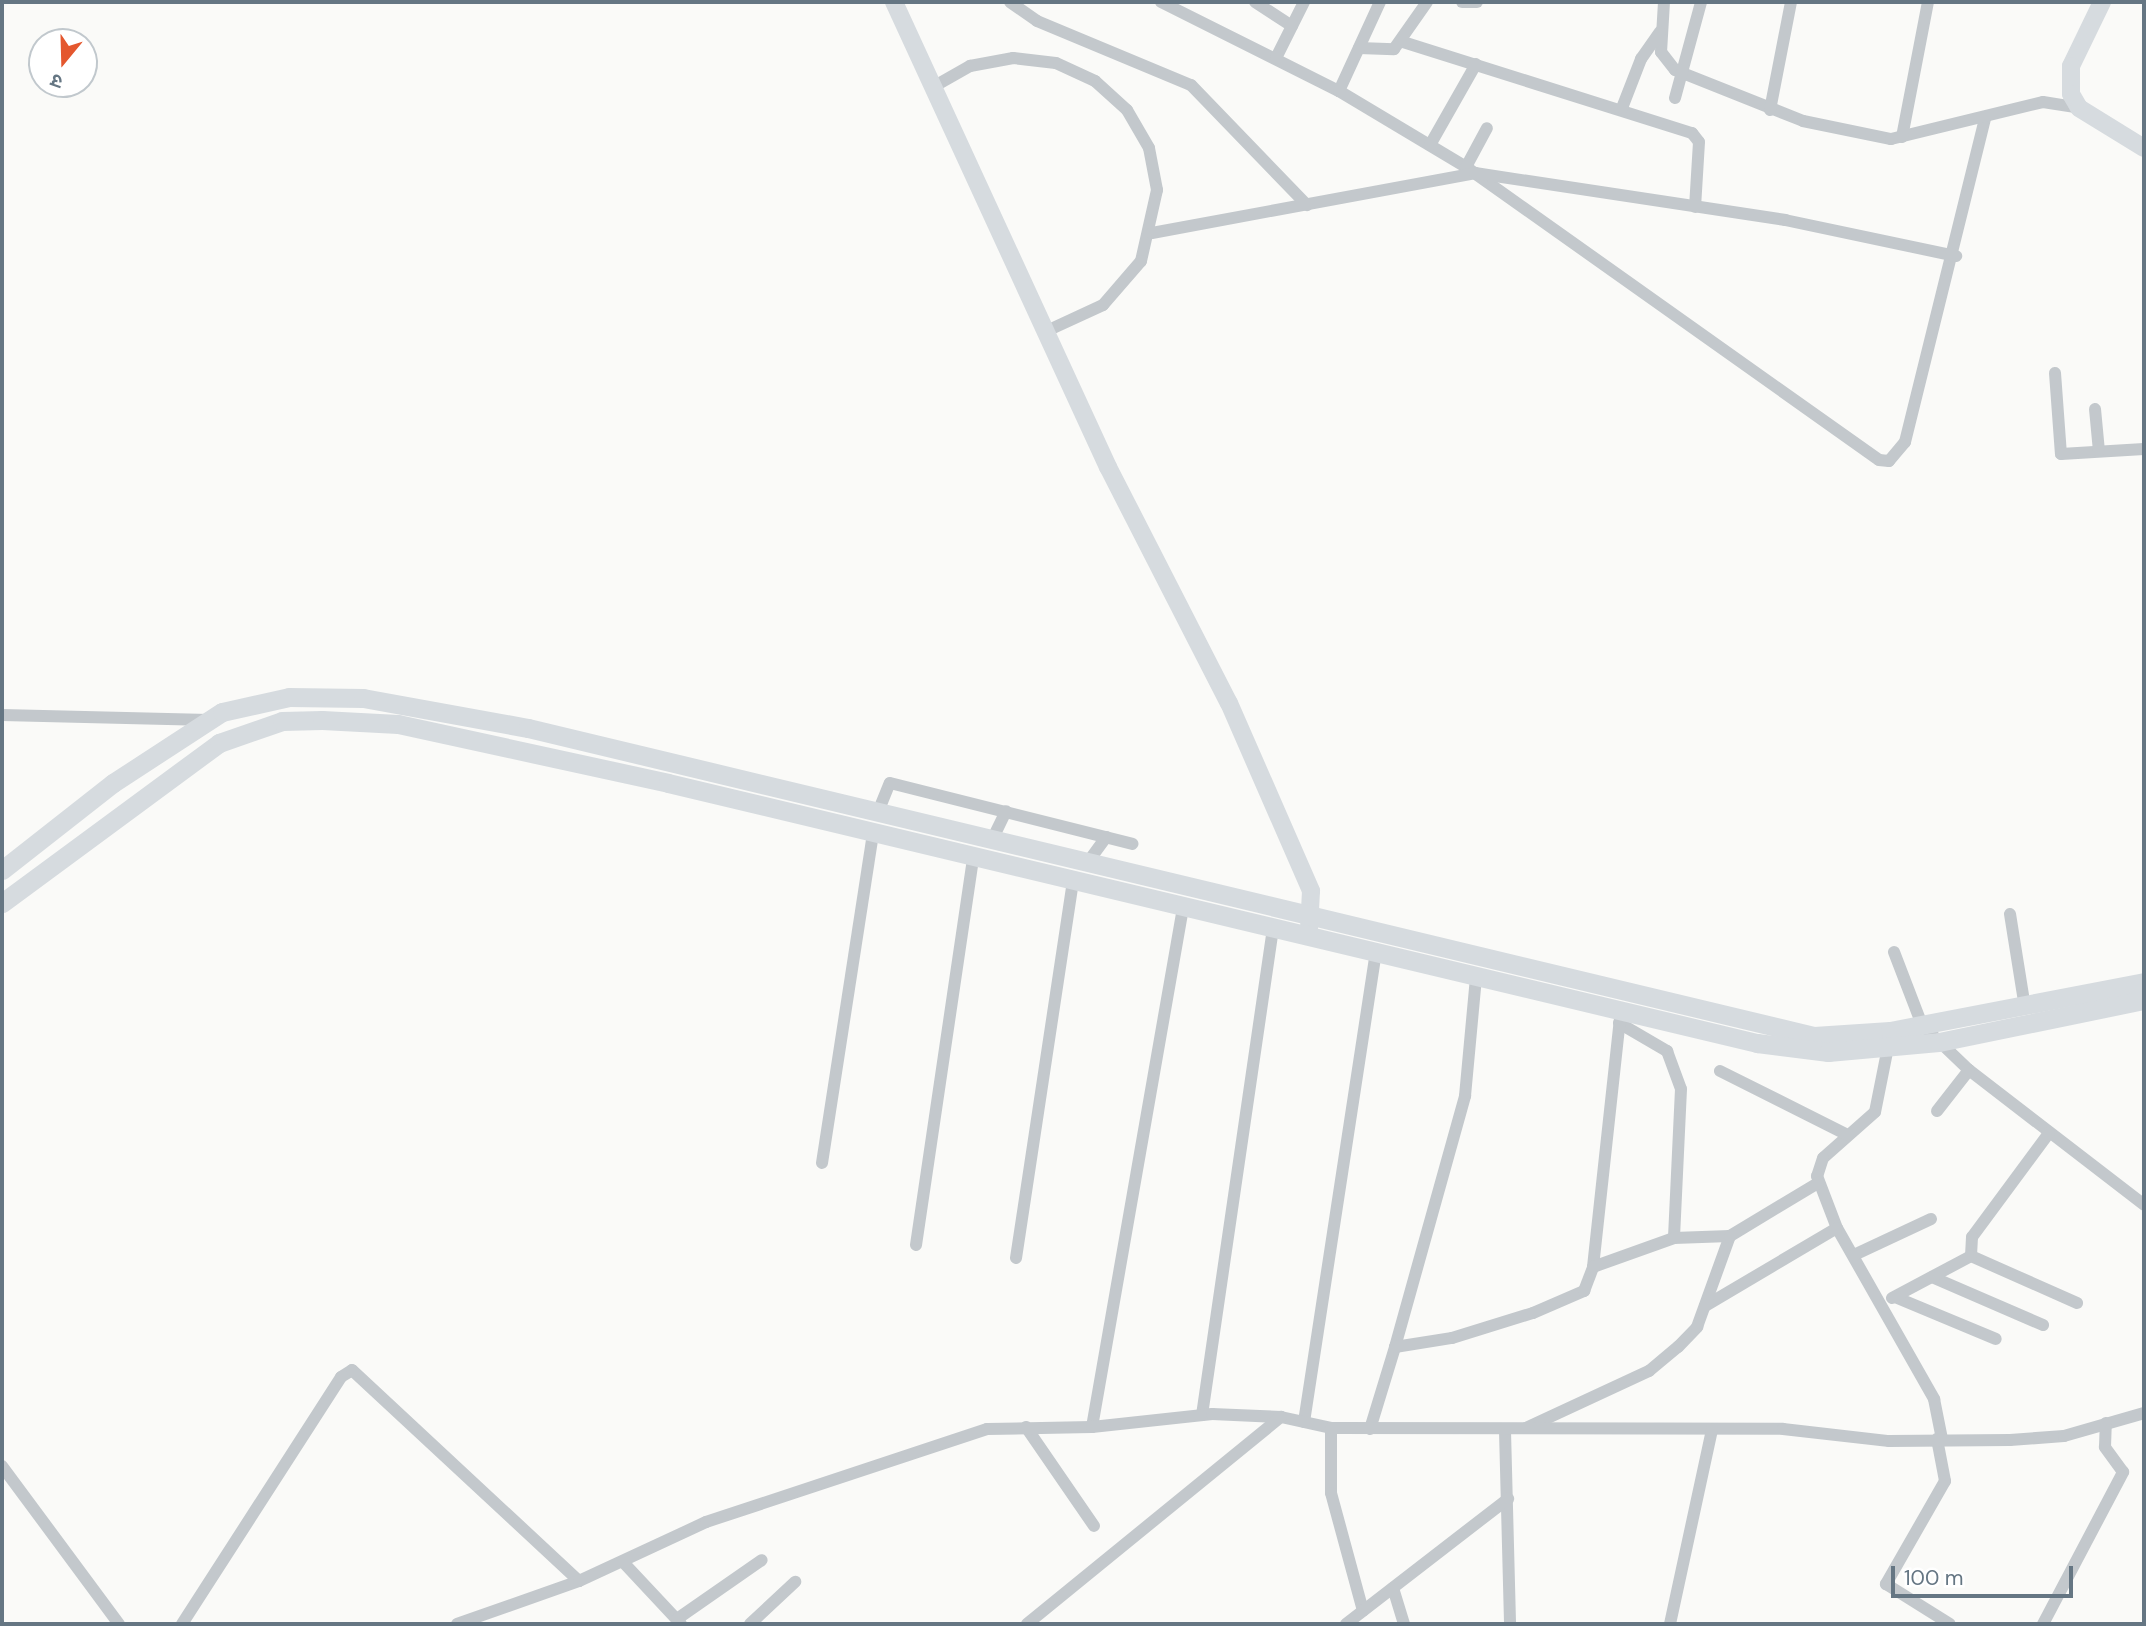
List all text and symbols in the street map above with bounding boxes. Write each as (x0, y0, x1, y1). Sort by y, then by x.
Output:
north arrow (28, 28, 98, 98)
text: उ (47, 68, 66, 95)
scale bar (1894, 1552, 2076, 1596)
text: 100 m (1904, 1564, 1964, 1592)

